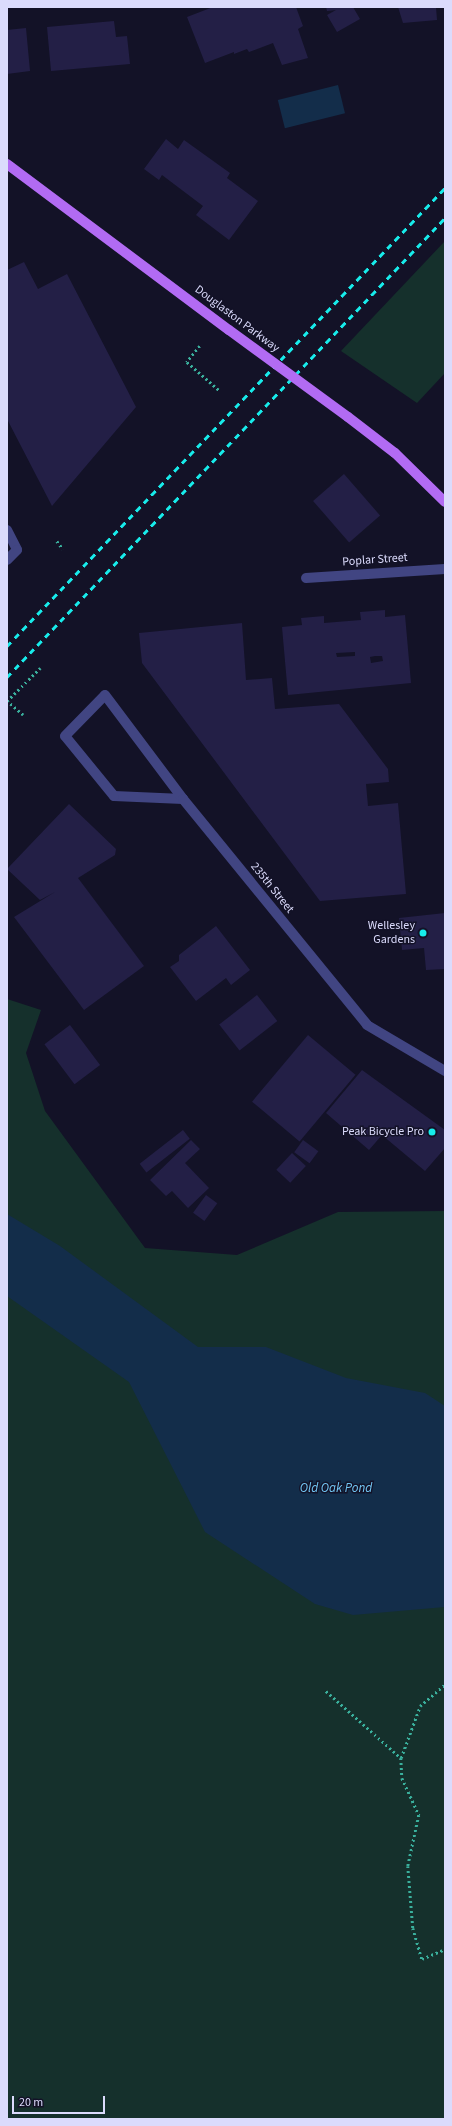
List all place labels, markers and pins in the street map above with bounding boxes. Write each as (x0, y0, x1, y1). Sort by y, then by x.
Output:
place label: Wellesley Gardens (368, 919, 415, 947)
marker: Wellesley Gardens (418, 928, 428, 938)
place label: Peak Bicycle Pro (342, 1125, 424, 1139)
marker: Peak Bicycle Pro (427, 1127, 437, 1137)

